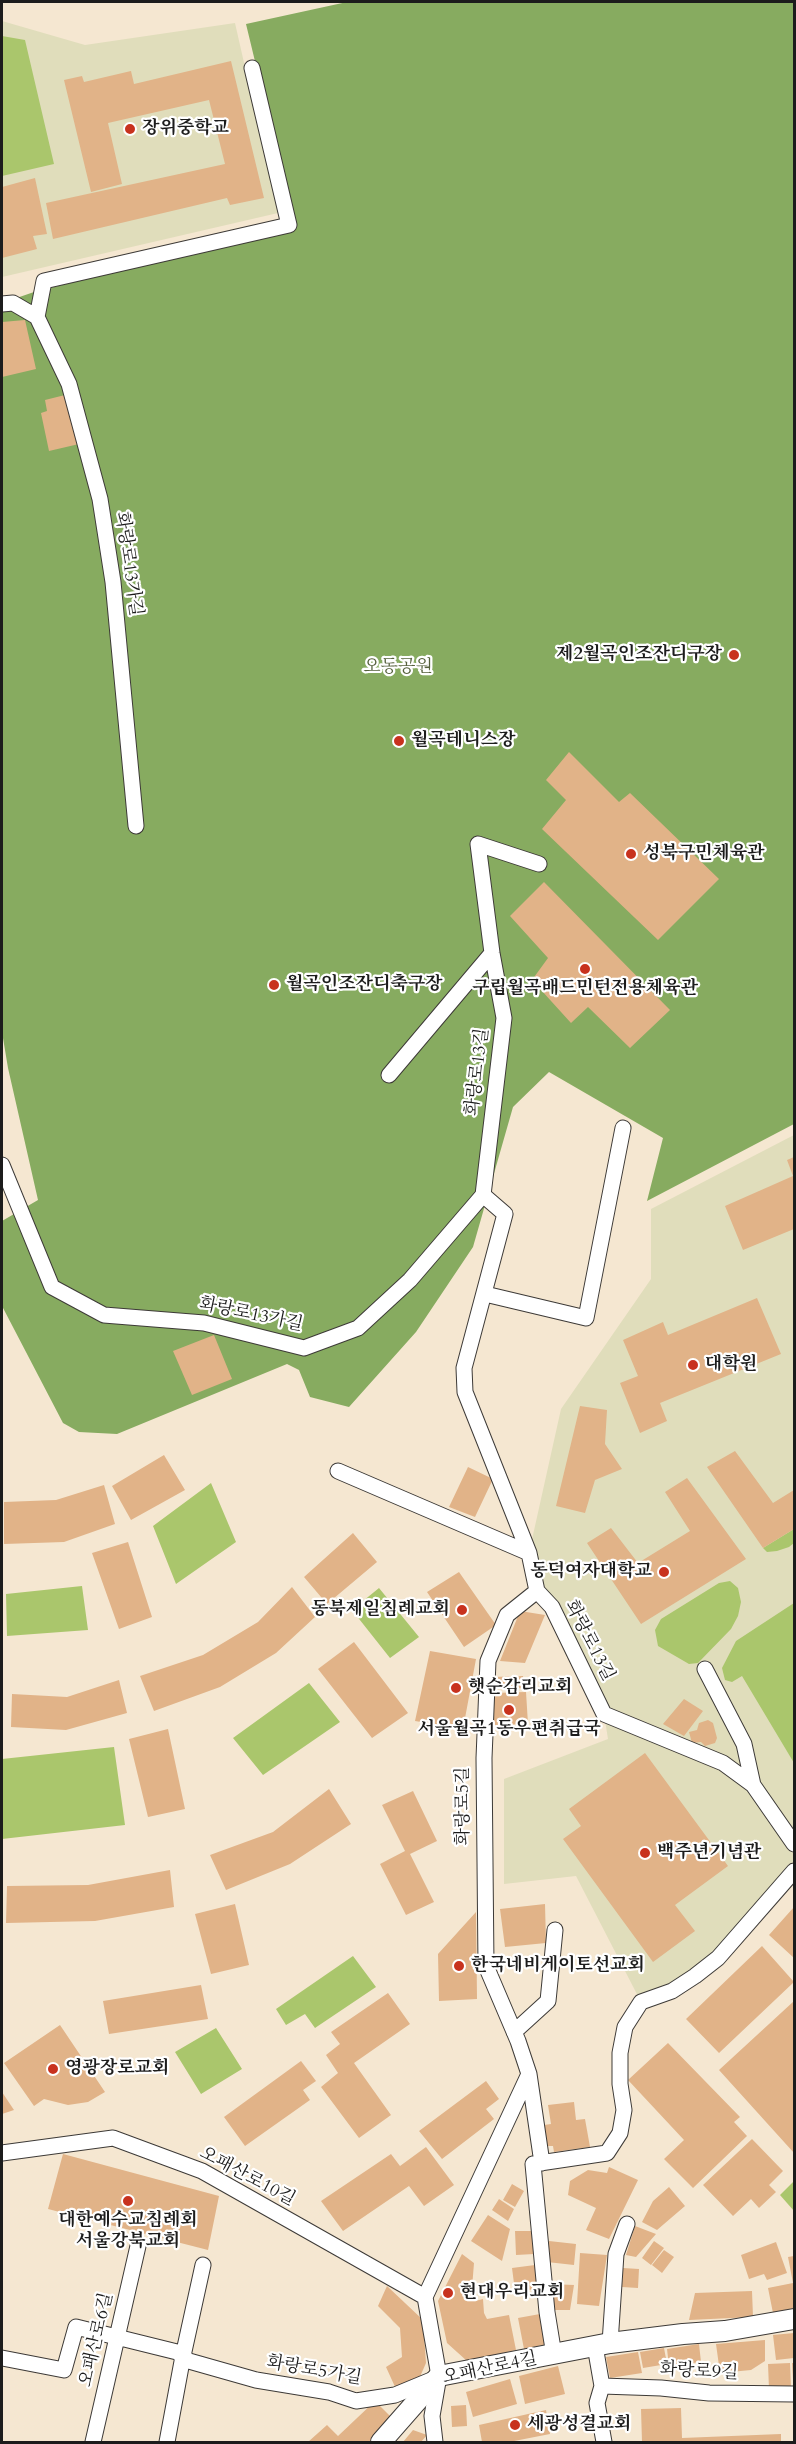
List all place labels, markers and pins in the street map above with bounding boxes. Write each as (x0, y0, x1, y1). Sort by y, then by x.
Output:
place label: 장위중학교 (142, 118, 229, 140)
marker: 장위중학교 (123, 122, 137, 136)
place label: 제2월곡인조잔디구장 (556, 644, 722, 666)
marker: 제2월곡인조잔디구장 (727, 648, 741, 662)
place label: 월곡테니스장 (411, 730, 515, 752)
marker: 월곡테니스장 (392, 734, 406, 748)
place label: 성북구민체육관 (643, 843, 765, 865)
marker: 성북구민체육관 (624, 847, 638, 861)
marker: 구립월곡배드민턴전용체육관 (578, 962, 592, 976)
place label: 월곡인조잔디축구장 (286, 974, 442, 996)
marker: 월곡인조잔디축구장 (267, 978, 281, 992)
place label: 구립월곡배드민턴전용체육관 (472, 978, 698, 1000)
place label: 대학원 (705, 1354, 757, 1376)
marker: 대학원 (686, 1358, 700, 1372)
place label: 동덕여자대학교 (530, 1561, 652, 1583)
marker: 동덕여자대학교 (657, 1565, 671, 1579)
place label: 동북제일침례교회 (311, 1599, 450, 1621)
marker: 동북제일침례교회 (455, 1603, 469, 1617)
place label: 햇순감리교회 (468, 1677, 572, 1699)
marker: 햇순감리교회 (449, 1681, 463, 1695)
marker: 서울월곡1동우편취급국 (502, 1703, 516, 1717)
place label: 서울월곡1동우편취급국 (417, 1719, 601, 1741)
place label: 백주년기념관 (657, 1842, 761, 1864)
marker: 백주년기념관 (638, 1846, 652, 1860)
place label: 한국네비게이토선교회 (471, 1955, 645, 1977)
marker: 한국네비게이토선교회 (452, 1959, 466, 1973)
place label: 영광장로교회 (65, 2058, 169, 2080)
marker: 영광장로교회 (46, 2062, 60, 2076)
marker: 대한예수교침례회 서울강북교회 (121, 2194, 135, 2208)
place label: 대한예수교침례회 서울강북교회 (58, 2210, 198, 2252)
place label: 현대우리교회 (460, 2282, 564, 2304)
marker: 현대우리교회 (441, 2286, 455, 2300)
place label: 세광성결교회 (527, 2414, 631, 2436)
marker: 세광성결교회 (508, 2418, 522, 2432)

